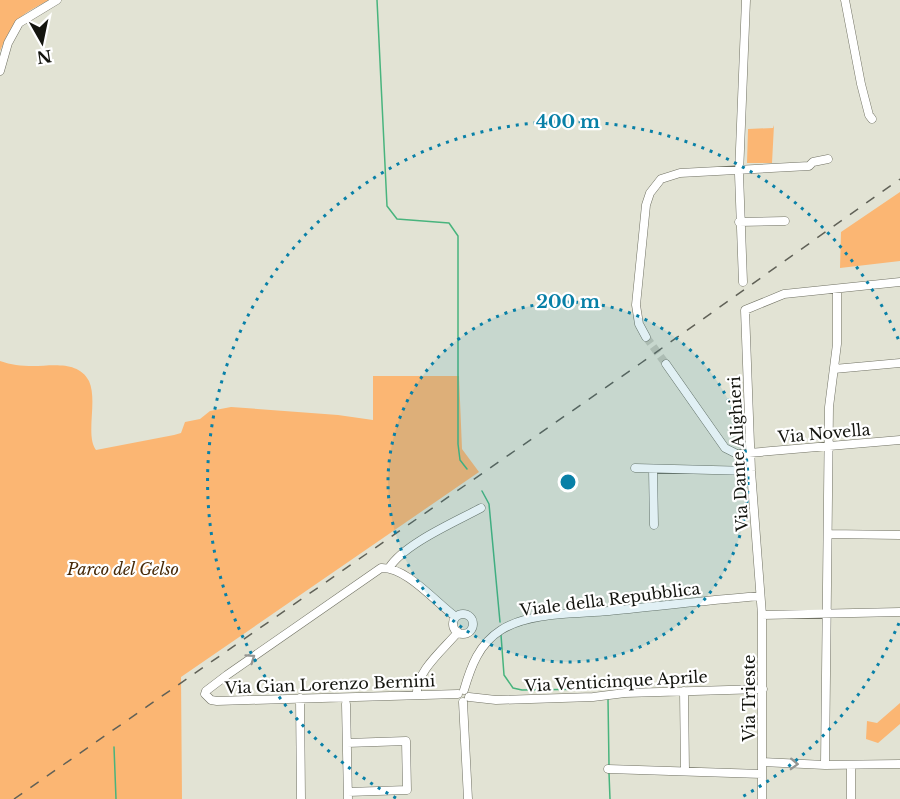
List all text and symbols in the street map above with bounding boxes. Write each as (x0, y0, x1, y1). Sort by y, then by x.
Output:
north arrow (12, 12, 72, 72)
text: N (35, 46, 53, 68)
text: 400 m (536, 111, 600, 133)
text: 200 m (536, 291, 600, 313)
street label: Via Dante Alighieri (724, 375, 752, 533)
street label: Via Novella (776, 419, 871, 447)
centre of rings (558, 472, 578, 492)
park label: Parco del Gelso (66, 559, 179, 579)
street label: Viale della Repubblica (518, 578, 701, 620)
one-way arrow (244, 654, 255, 665)
street label: Via Trieste (739, 654, 759, 743)
street label: Via Venticinque Aprile (523, 666, 708, 696)
street label: Via Gian Lorenzo Bernini (223, 670, 436, 698)
one-way arrow (789, 757, 798, 770)

